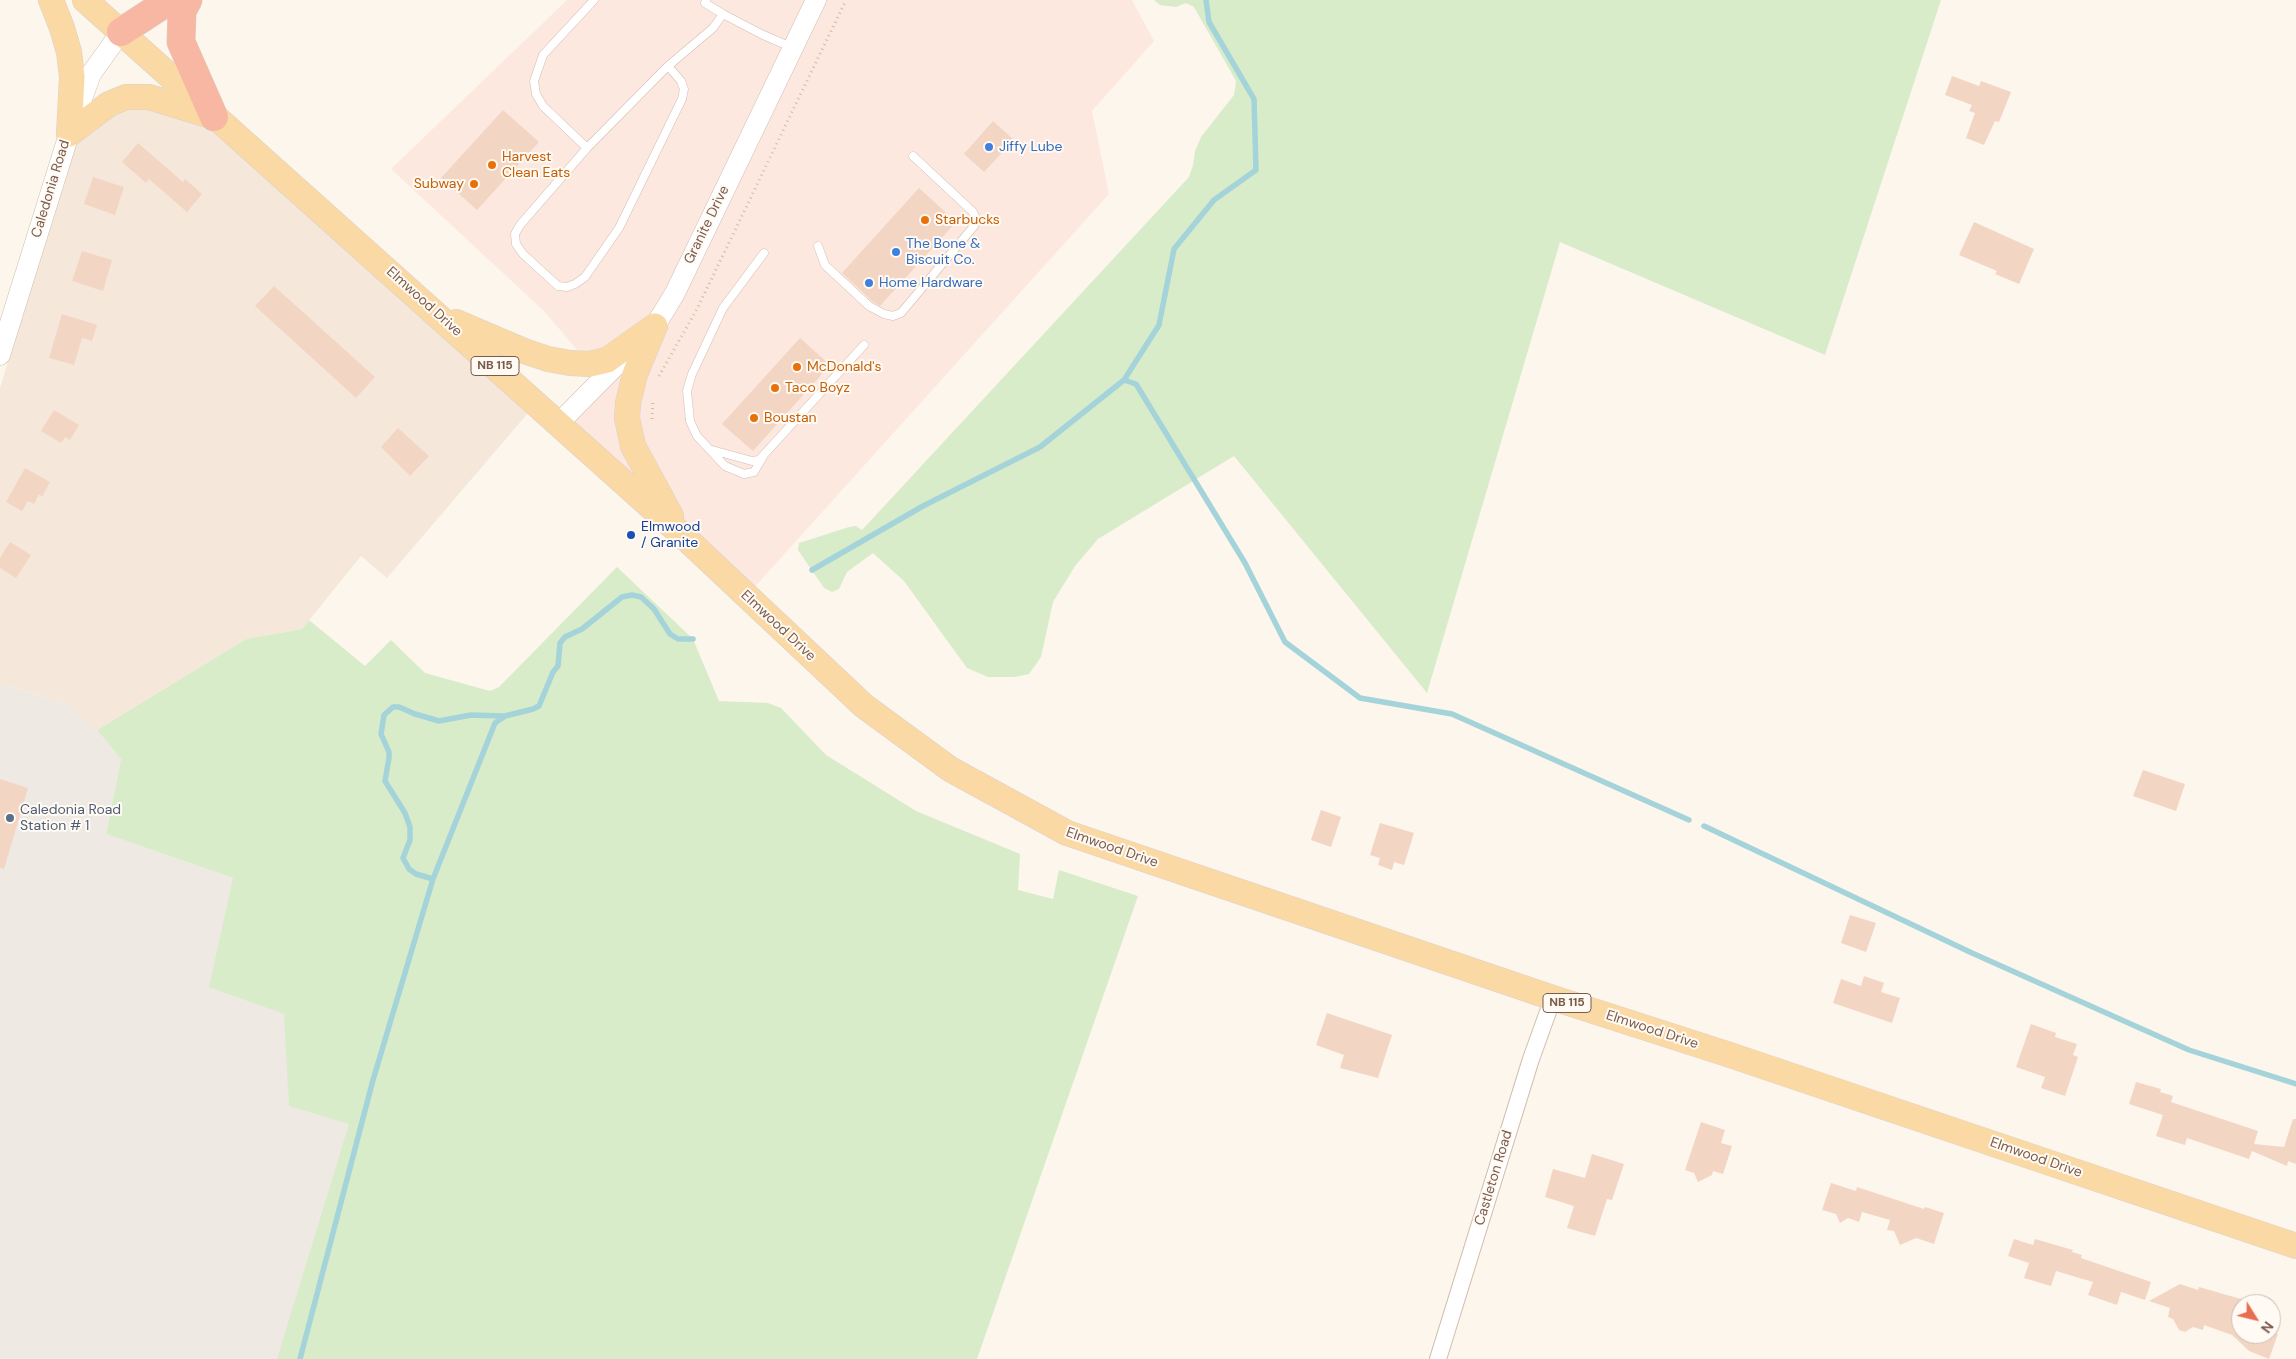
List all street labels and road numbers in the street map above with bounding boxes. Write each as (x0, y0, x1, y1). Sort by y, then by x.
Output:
street label: Caledonia Road (28, 138, 74, 240)
street label: Granite Drive (681, 183, 733, 267)
street label: Elmwood Drive (383, 264, 465, 340)
road number: NB 115 (471, 356, 519, 376)
street label: Elmwood Drive (737, 587, 819, 665)
street label: Elmwood Drive (1064, 824, 1160, 872)
road number: NB 115 (1543, 994, 1591, 1012)
street label: Elmwood Drive (1604, 1007, 1700, 1053)
street label: Castleton Road (1472, 1128, 1516, 1228)
street label: Elmwood Drive (1988, 1134, 2084, 1182)

